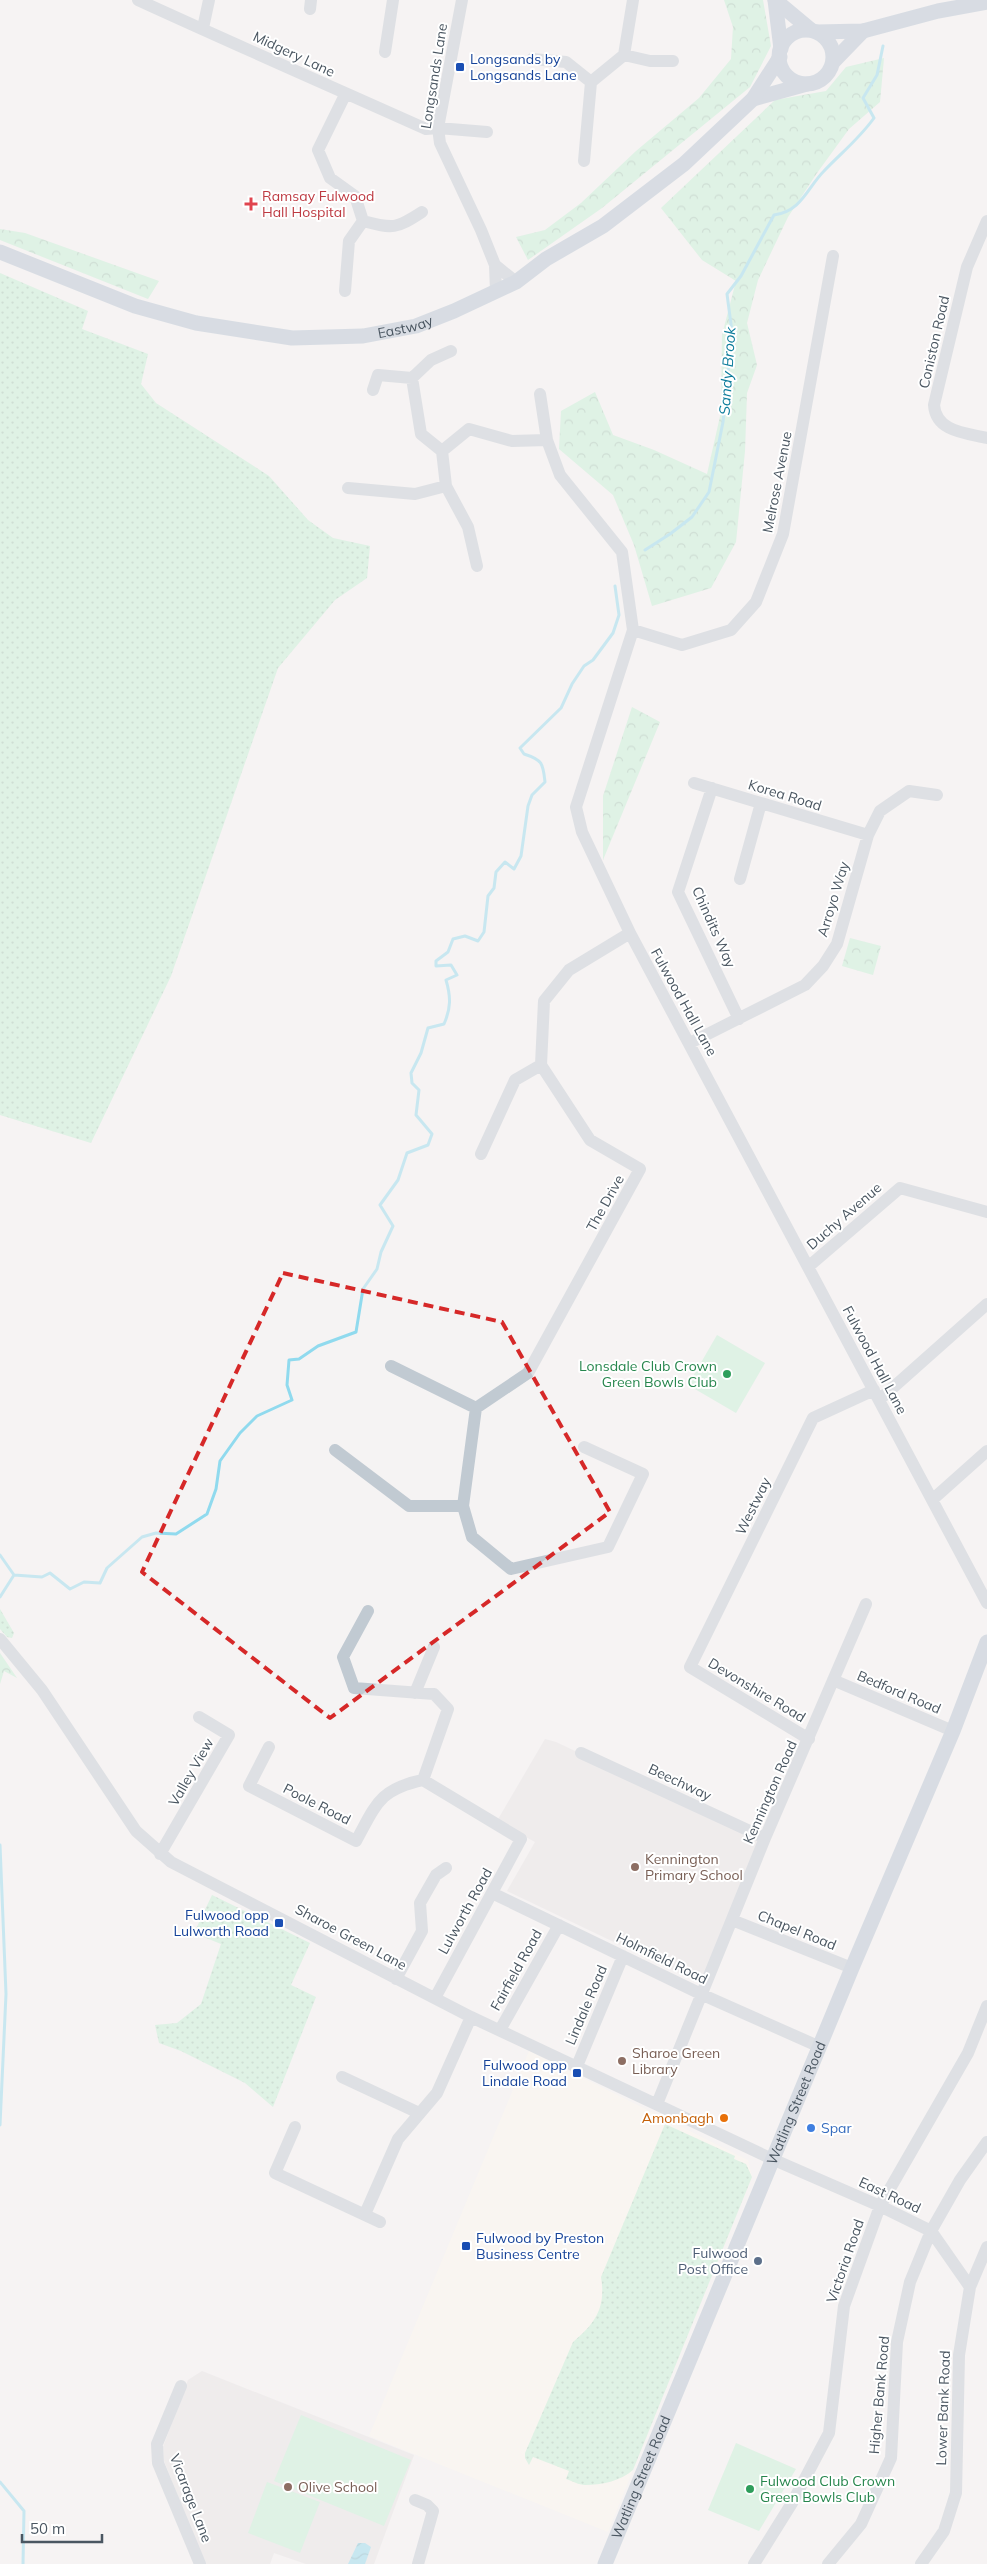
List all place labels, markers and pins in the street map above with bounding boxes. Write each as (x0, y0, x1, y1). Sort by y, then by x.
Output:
place label: Longsands by Longsands Lane (470, 50, 577, 84)
marker: Longsands by Longsands Lane (454, 61, 466, 73)
place label: Ramsay Fulwood Hall Hospital (262, 187, 374, 221)
marker: Ramsay Fulwood Hall Hospital (244, 197, 258, 211)
place label: Lonsdale Club Crown Green Bowls Club (579, 1357, 717, 1391)
marker: Lonsdale Club Crown Green Bowls Club (721, 1368, 733, 1380)
place label: Kennington Primary School (645, 1850, 743, 1884)
marker: Kennington Primary School (629, 1861, 641, 1873)
place label: Fulwood opp Lulworth Road (174, 1906, 269, 1940)
marker: Fulwood opp Lulworth Road (273, 1917, 285, 1929)
place label: Sharoe Green Library (632, 2044, 720, 2078)
marker: Sharoe Green Library (616, 2055, 628, 2067)
place label: Fulwood opp Lindale Road (482, 2056, 567, 2090)
marker: Fulwood opp Lindale Road (571, 2067, 583, 2079)
place label: Amonbagh (642, 2109, 714, 2127)
marker: Amonbagh (718, 2112, 730, 2124)
place label: Spar (821, 2119, 853, 2137)
marker: Spar (805, 2122, 817, 2134)
place label: Fulwood by Preston Business Centre (476, 2229, 604, 2263)
marker: Fulwood by Preston Business Centre (460, 2240, 472, 2252)
place label: Fulwood Post Office (678, 2244, 748, 2278)
marker: Fulwood Post Office (752, 2255, 764, 2267)
place label: Fulwood Club Crown Green Bowls Club (760, 2472, 895, 2506)
place label: Olive School (298, 2478, 377, 2496)
marker: Olive School (282, 2481, 294, 2493)
marker: Fulwood Club Crown Green Bowls Club (744, 2483, 756, 2495)

